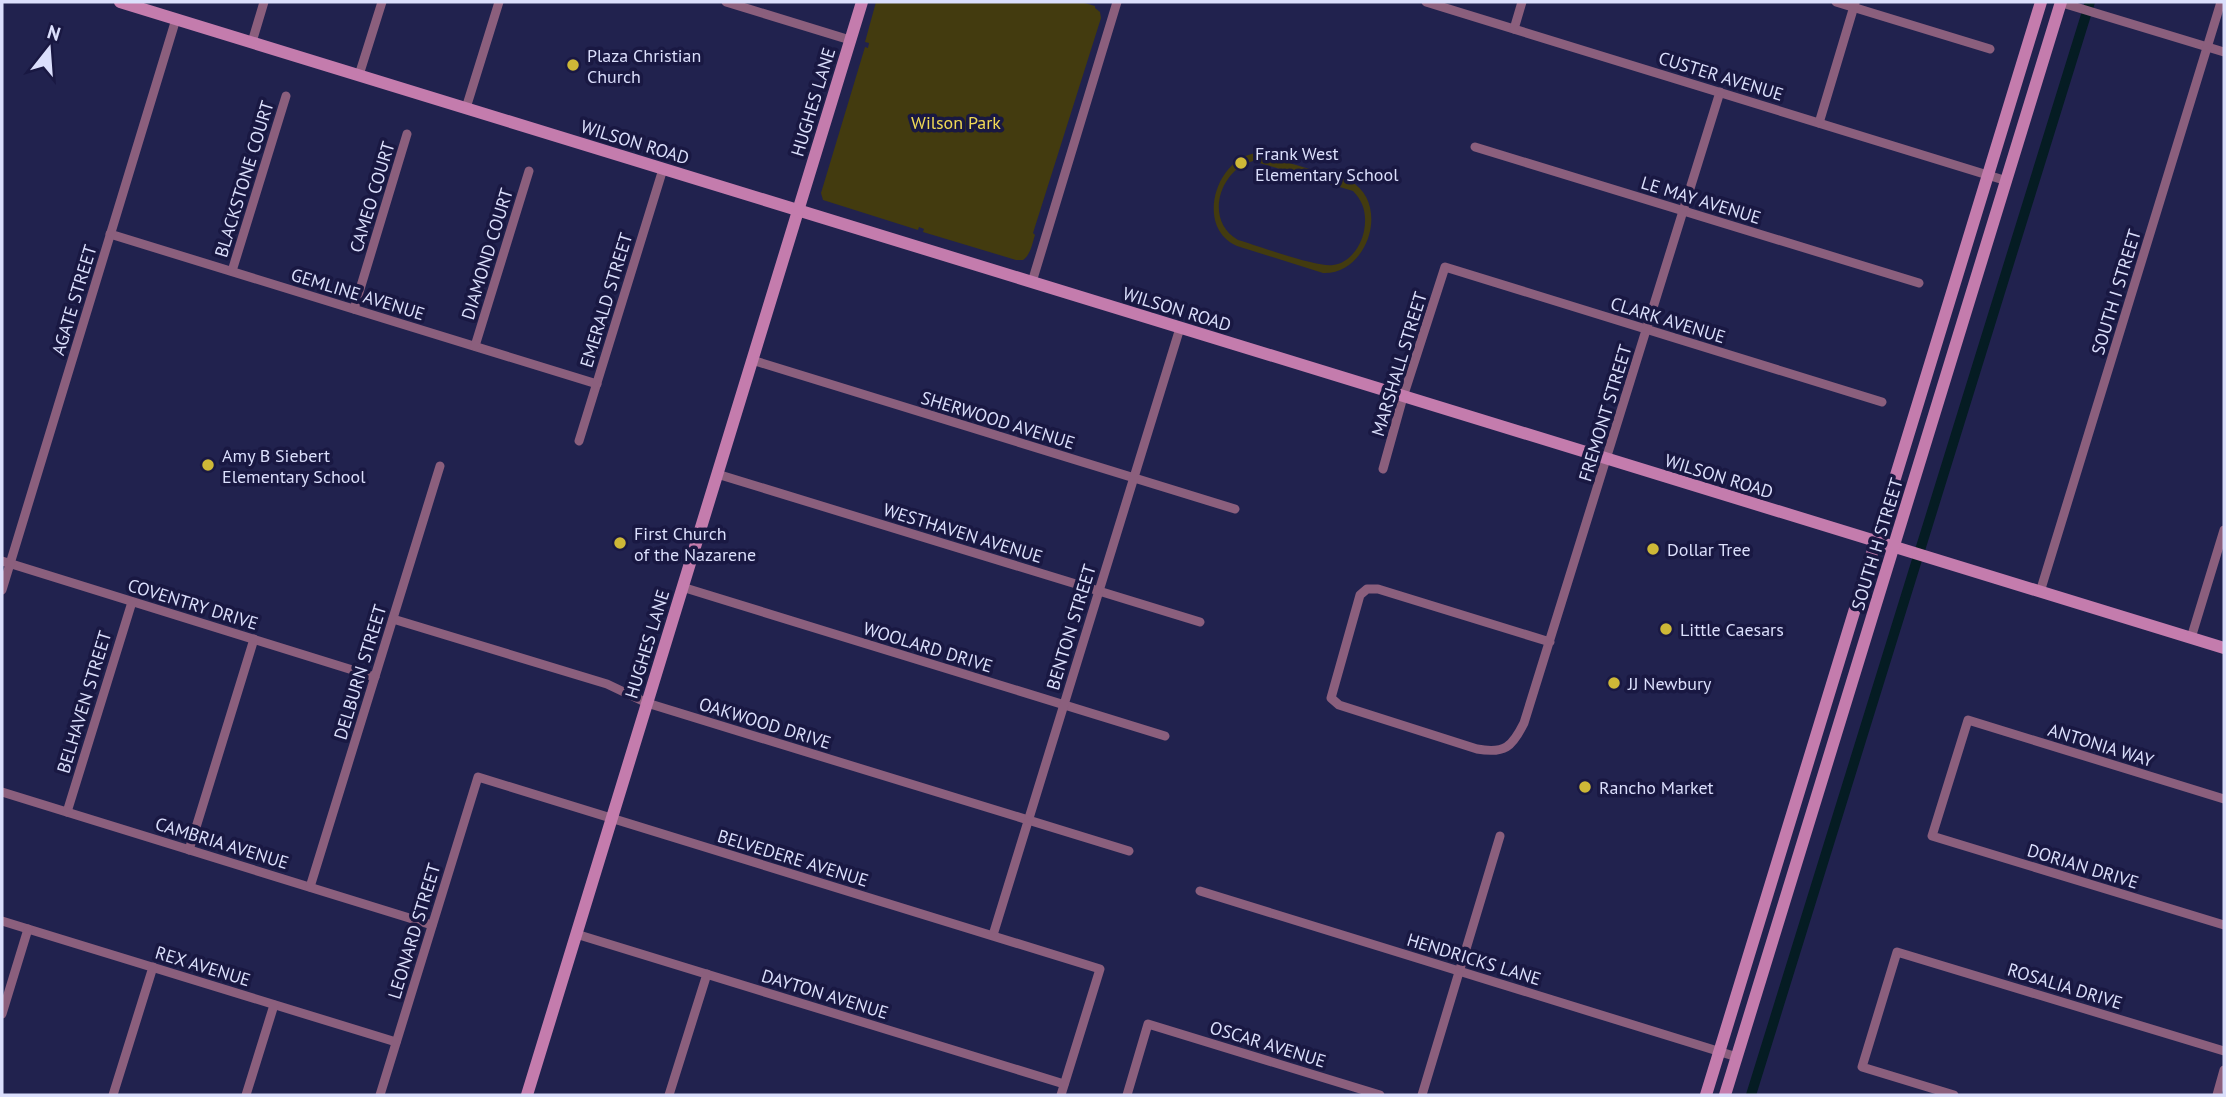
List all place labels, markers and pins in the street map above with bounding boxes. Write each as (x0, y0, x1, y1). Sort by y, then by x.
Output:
place label: Plaza Christian Church (587, 44, 701, 88)
marker: Plaza Christian Church (565, 57, 581, 73)
place label: Frank West Elementary School (1255, 142, 1399, 186)
marker: Frank West Elementary School (1233, 155, 1249, 171)
place label: Amy B Siebert Elementary School (222, 444, 366, 488)
marker: Amy B Siebert Elementary School (200, 457, 216, 473)
place label: First Church of the Nazarene (634, 522, 756, 566)
marker: First Church of the Nazarene (612, 535, 628, 551)
place label: Dollar Tree (1667, 538, 1751, 561)
marker: Dollar Tree (1645, 541, 1661, 557)
place label: Little Caesars (1680, 618, 1784, 641)
marker: Little Caesars (1658, 621, 1674, 637)
place label: JJ Newbury (1627, 672, 1712, 695)
marker: JJ Newbury (1606, 675, 1622, 691)
place label: Rancho Market (1599, 776, 1714, 799)
marker: Rancho Market (1577, 779, 1593, 795)

